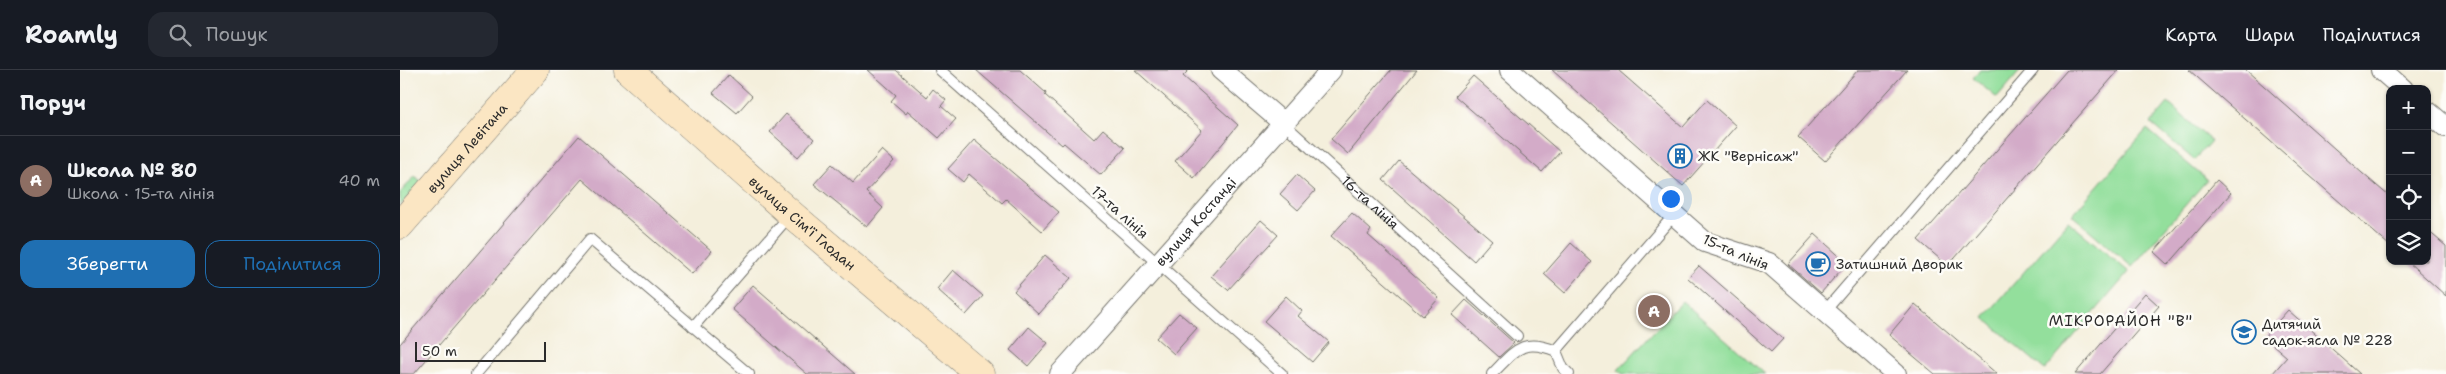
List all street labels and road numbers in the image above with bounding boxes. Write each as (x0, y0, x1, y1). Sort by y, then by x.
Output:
street label: вулиця Левітана (423, 99, 511, 197)
street label: вулиця Сім'ї Глодан (745, 172, 860, 274)
street label: 16-та лінія (1338, 172, 1403, 233)
street label: вулиця Костанді (1151, 173, 1240, 270)
street label: 17-та лінія (1088, 182, 1152, 242)
street label: 15-та лінія (1700, 230, 1772, 274)

